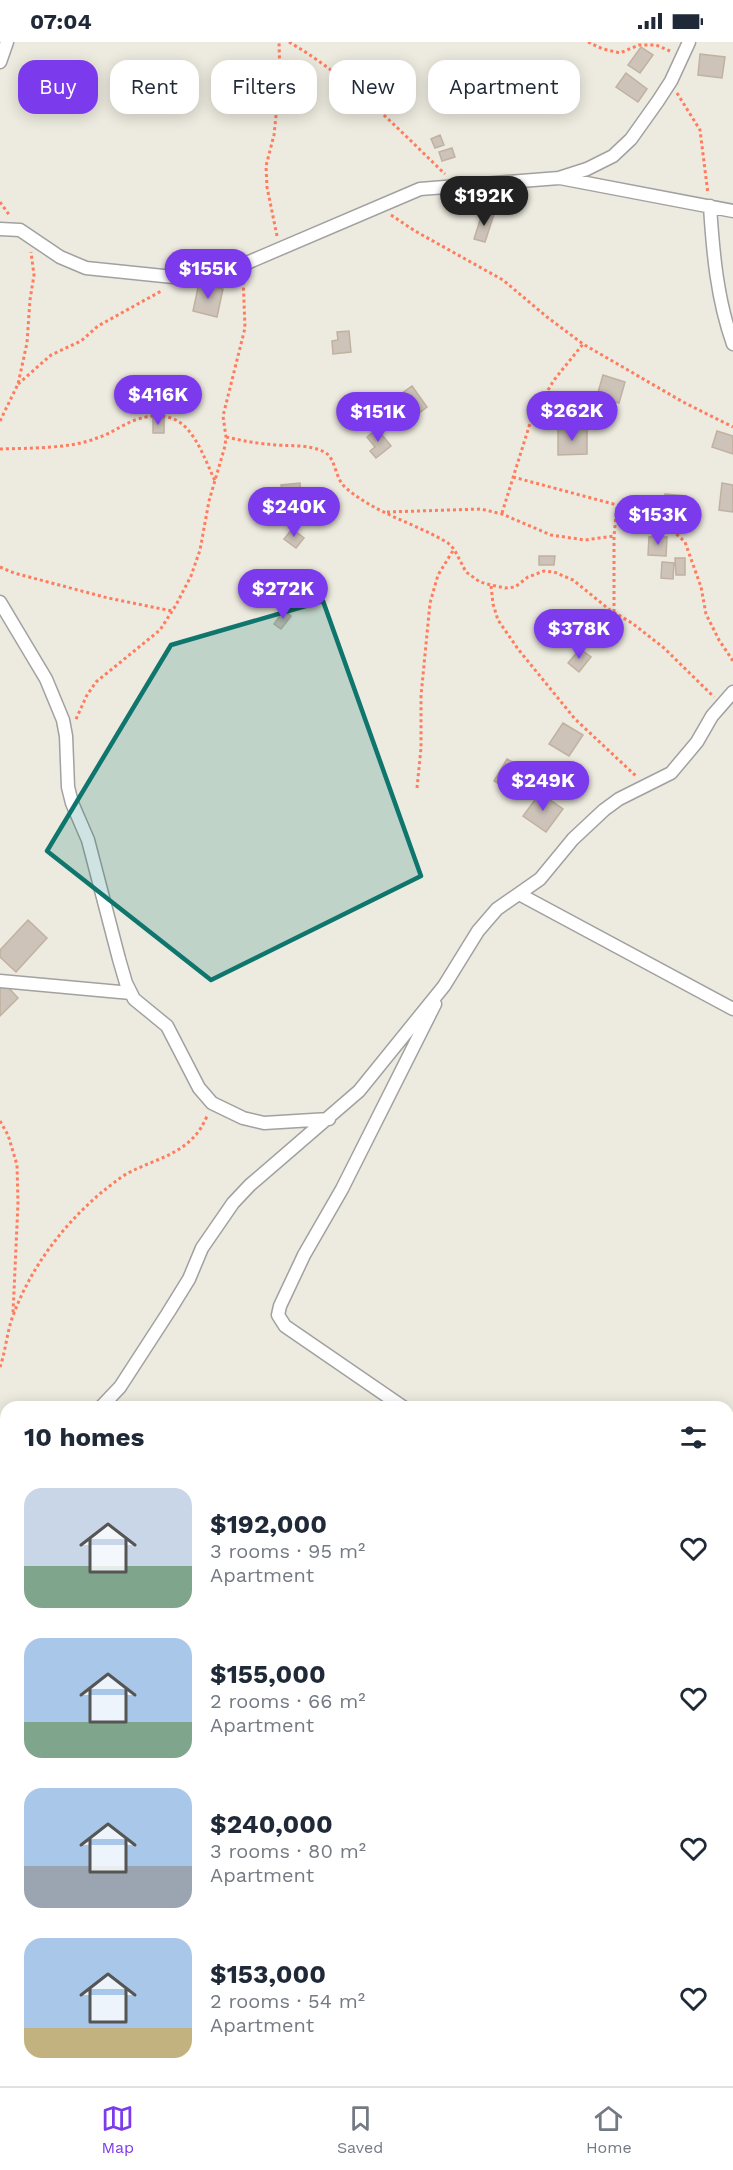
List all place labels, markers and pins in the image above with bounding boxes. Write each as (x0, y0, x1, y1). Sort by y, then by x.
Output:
pin: $192K (442, 176, 526, 227)
pin: $155K (166, 249, 250, 300)
pin: $416K (116, 375, 200, 426)
pin: $262K (530, 391, 614, 442)
pin: $151K (336, 392, 420, 443)
pin: $240K (252, 487, 336, 538)
pin: $153K (616, 495, 700, 546)
pin: $272K (241, 569, 325, 620)
pin: $378K (537, 609, 621, 660)
pin: $249K (501, 761, 585, 812)

